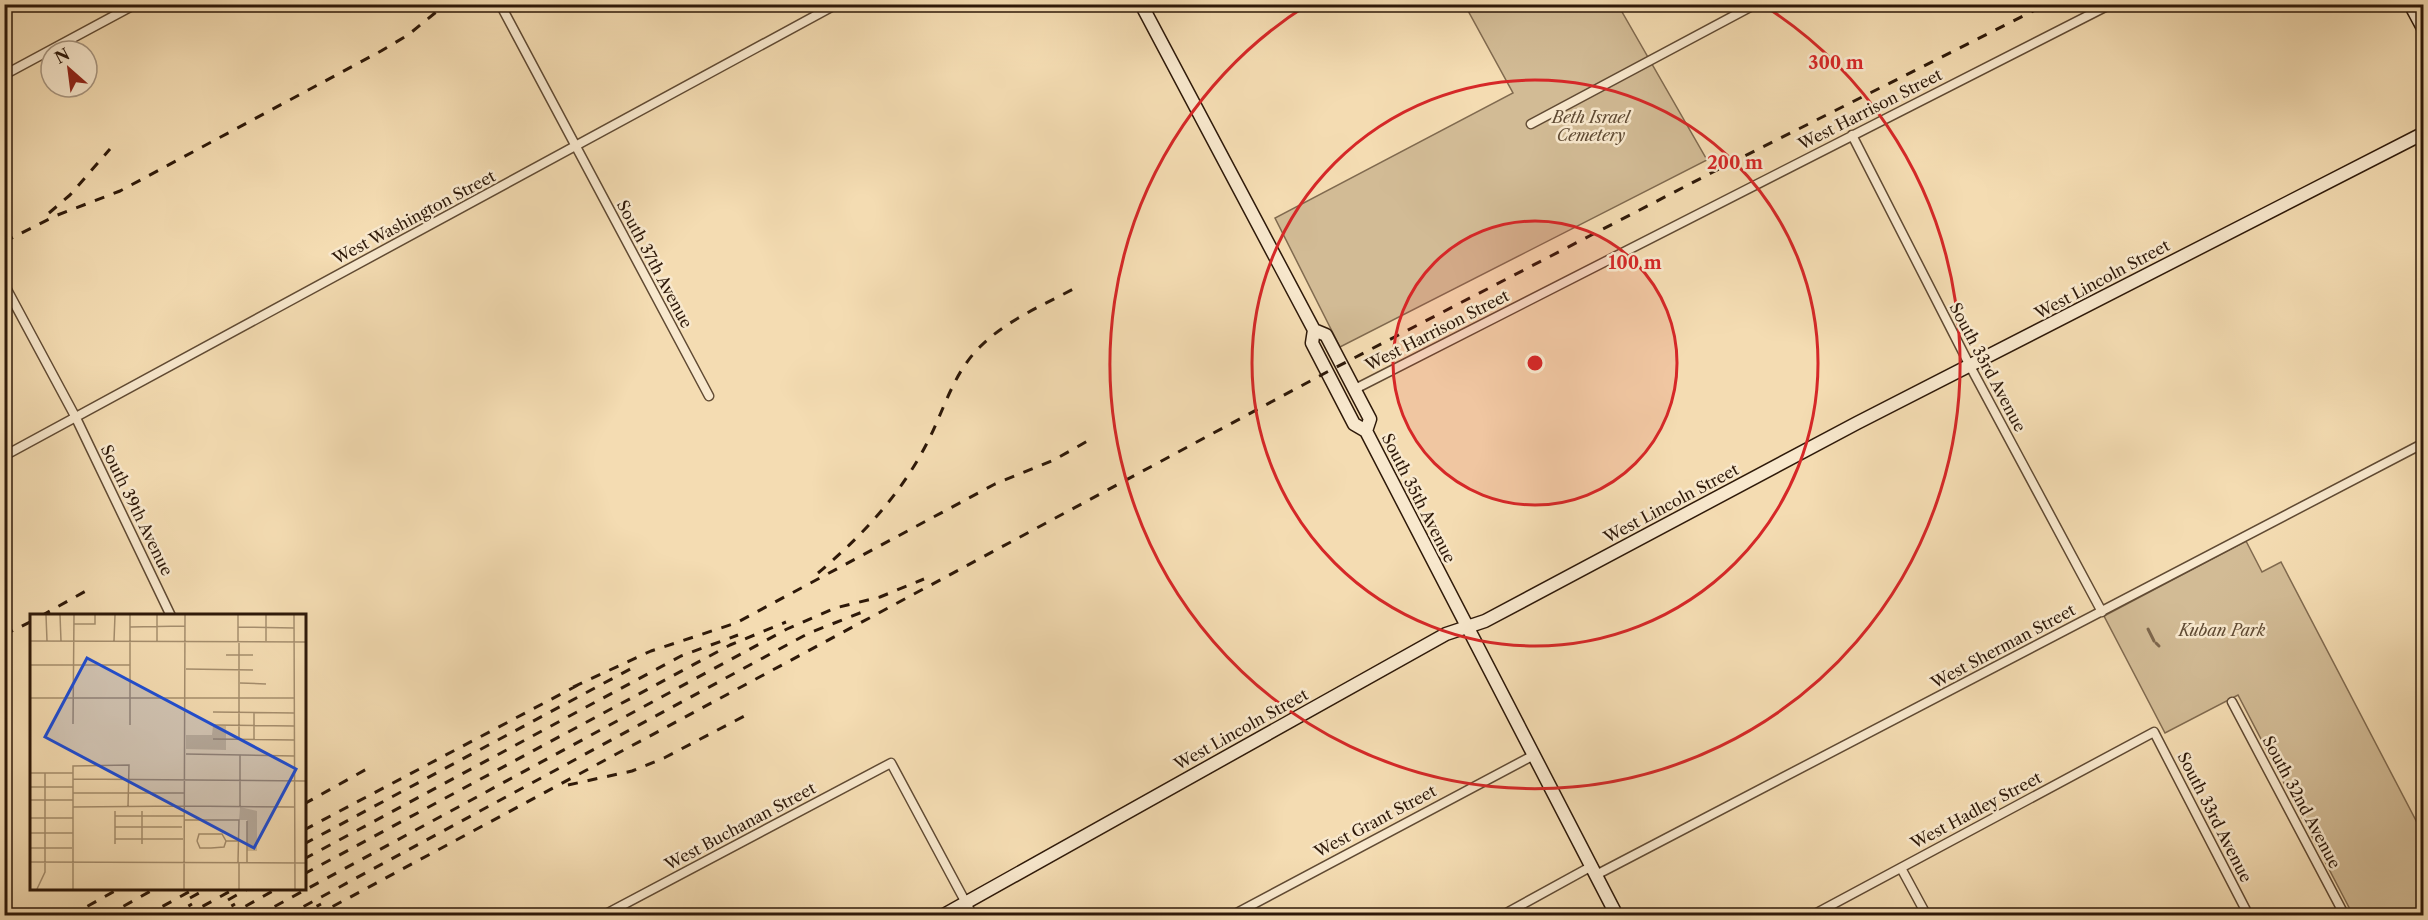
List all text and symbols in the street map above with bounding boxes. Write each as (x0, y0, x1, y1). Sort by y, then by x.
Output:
north arrow (39, 39, 99, 99)
text: N (51, 44, 73, 68)
text: 300 m (1808, 52, 1864, 74)
street label: West Harrison Street (1794, 64, 1946, 154)
park label: Beth Israel Cemetery (1550, 107, 1632, 145)
text: 200 m (1707, 152, 1763, 174)
street label: West Washington Street (328, 165, 499, 269)
street label: South 37th Avenue (613, 197, 697, 331)
street label: West Lincoln Street (2030, 235, 2173, 323)
text: 100 m (1608, 252, 1662, 274)
street label: West Harrison Street (1361, 285, 1513, 375)
street label: South 33rd Avenue (1945, 299, 2031, 435)
centre of rings (1525, 353, 1545, 373)
street label: South 35th Avenue (1378, 430, 1460, 566)
street label: South 39th Avenue (97, 441, 177, 579)
street label: West Lincoln Street (1599, 459, 1742, 547)
street label: West Sherman Street (1927, 599, 2079, 693)
inset map (30, 614, 306, 890)
park label: Kuban Park (2177, 620, 2266, 640)
street label: West Lincoln Street (1170, 684, 1312, 775)
street label: South 32nd Avenue (2259, 732, 2345, 872)
street label: South 33rd Avenue (2174, 749, 2257, 886)
street label: West Hadley Street (1906, 767, 2045, 853)
street label: West Buchanan Street (660, 778, 819, 875)
street label: West Grant Street (1310, 780, 1440, 862)

